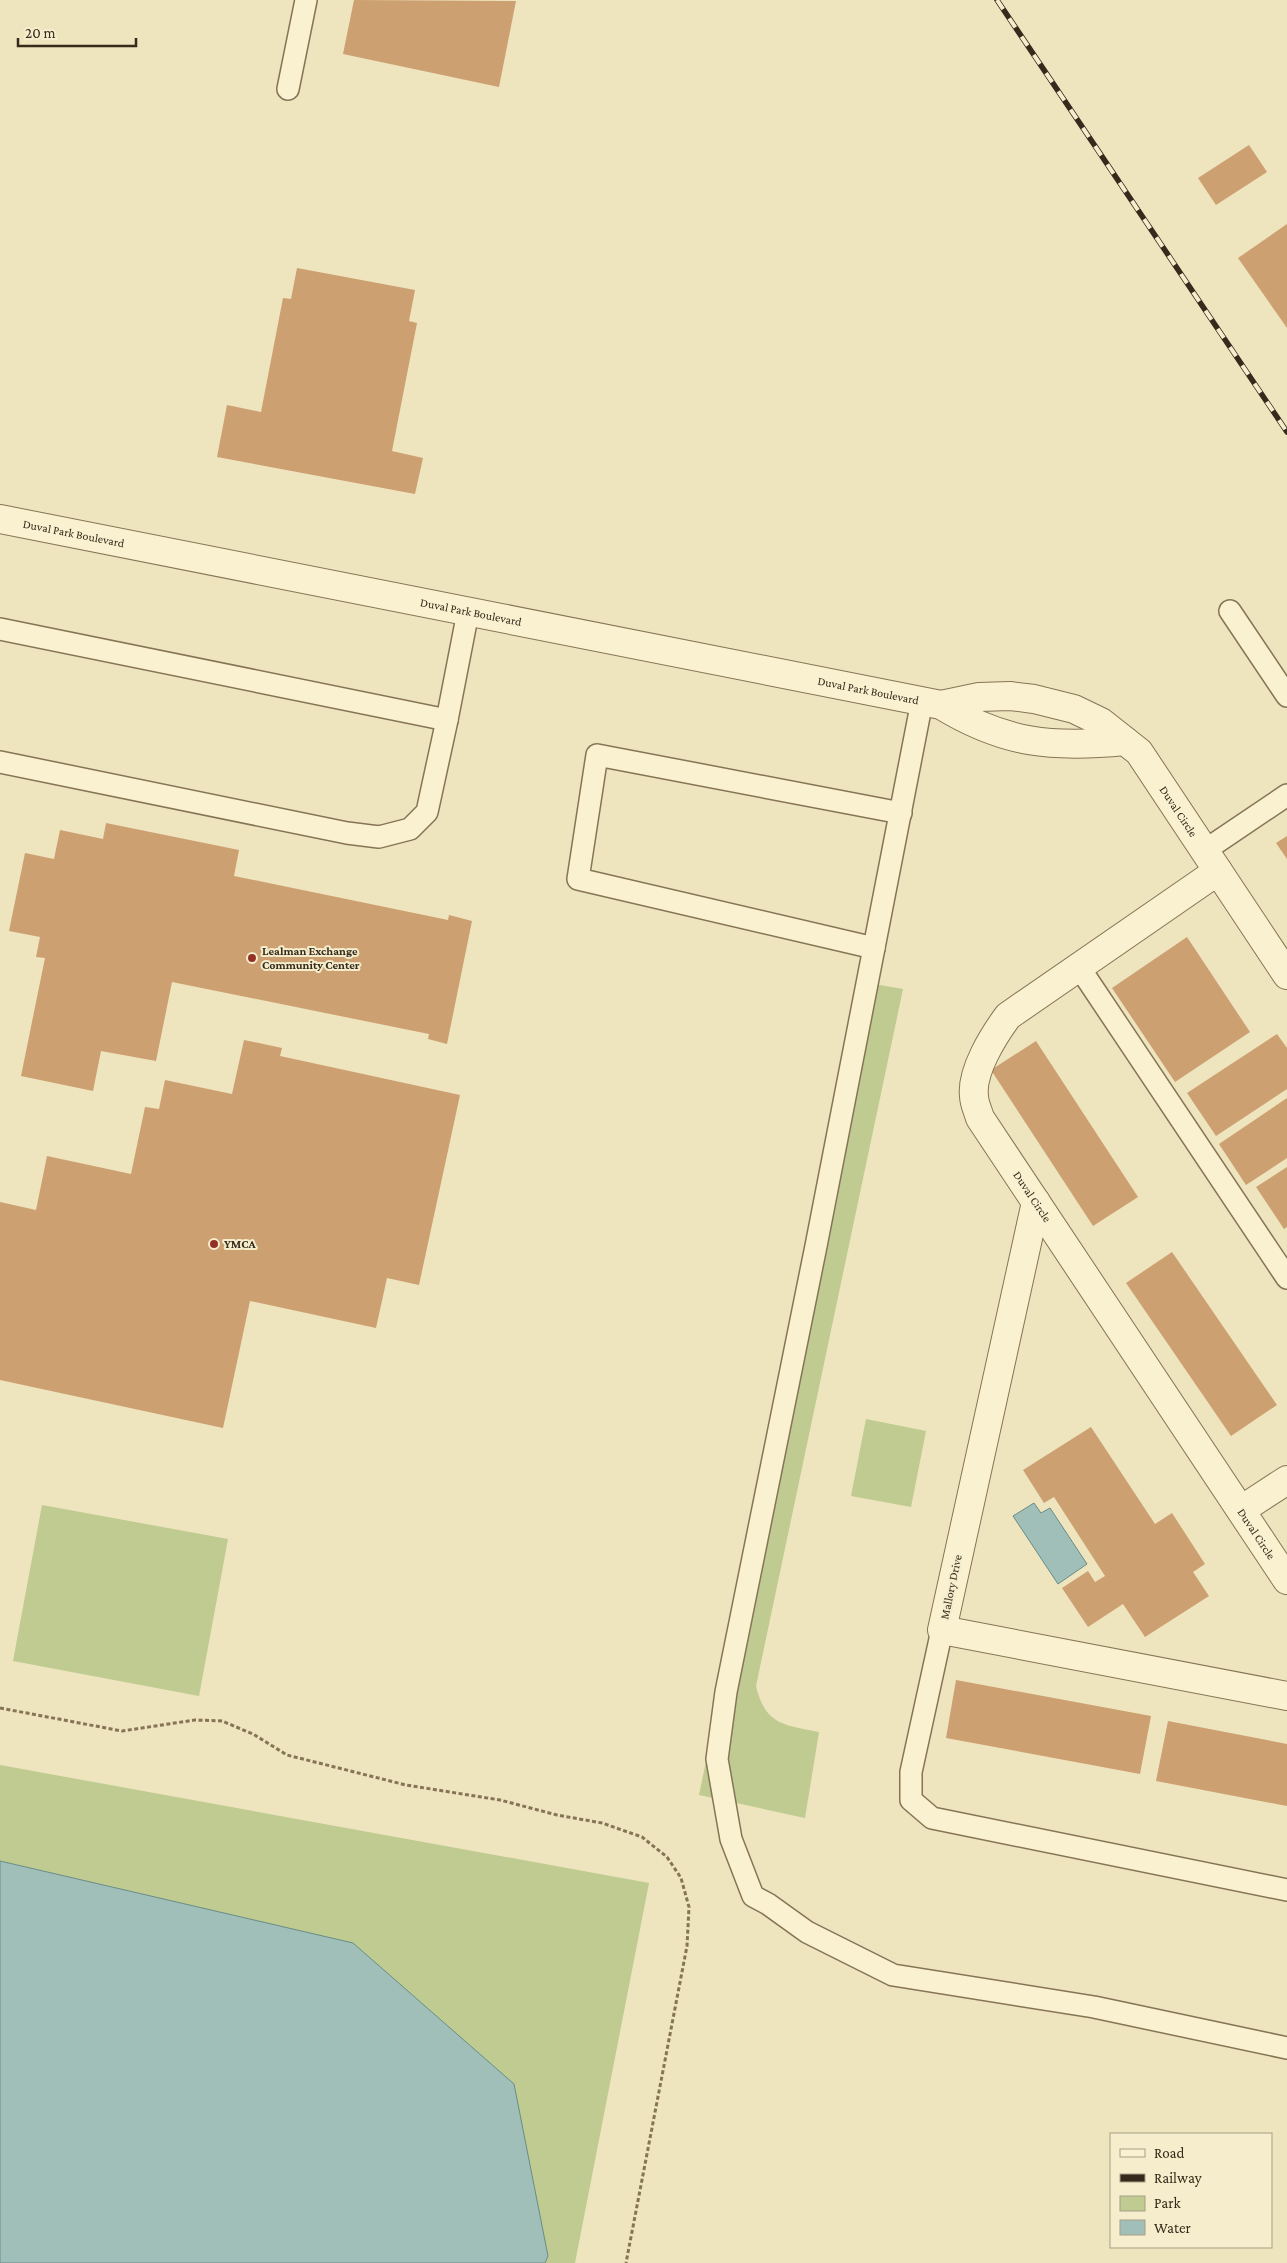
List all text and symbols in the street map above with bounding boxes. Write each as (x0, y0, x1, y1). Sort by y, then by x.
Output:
scale bar (18, 15, 135, 47)
text: 20 m (25, 25, 56, 41)
street label: Duval Park Boulevard (22, 517, 126, 551)
street label: Duval Park Boulevard (419, 595, 523, 629)
street label: Duval Park Boulevard (816, 674, 921, 708)
street label: Duval Circle (1156, 783, 1200, 840)
place label: Lealman Exchange Community Center (262, 944, 360, 972)
marker: Lealman Exchange Community Center (246, 952, 258, 964)
street label: Duval Circle (1010, 1168, 1054, 1225)
place label: YMCA (224, 1237, 257, 1251)
marker: YMCA (208, 1238, 220, 1250)
street label: Duval Circle (1234, 1506, 1278, 1562)
street label: Mallory Drive (937, 1553, 965, 1621)
legend (1110, 2133, 1272, 2248)
text: Road (1154, 2145, 1185, 2161)
text: Railway (1154, 2170, 1202, 2187)
text: Park (1154, 2195, 1181, 2211)
text: Water (1154, 2220, 1191, 2236)

